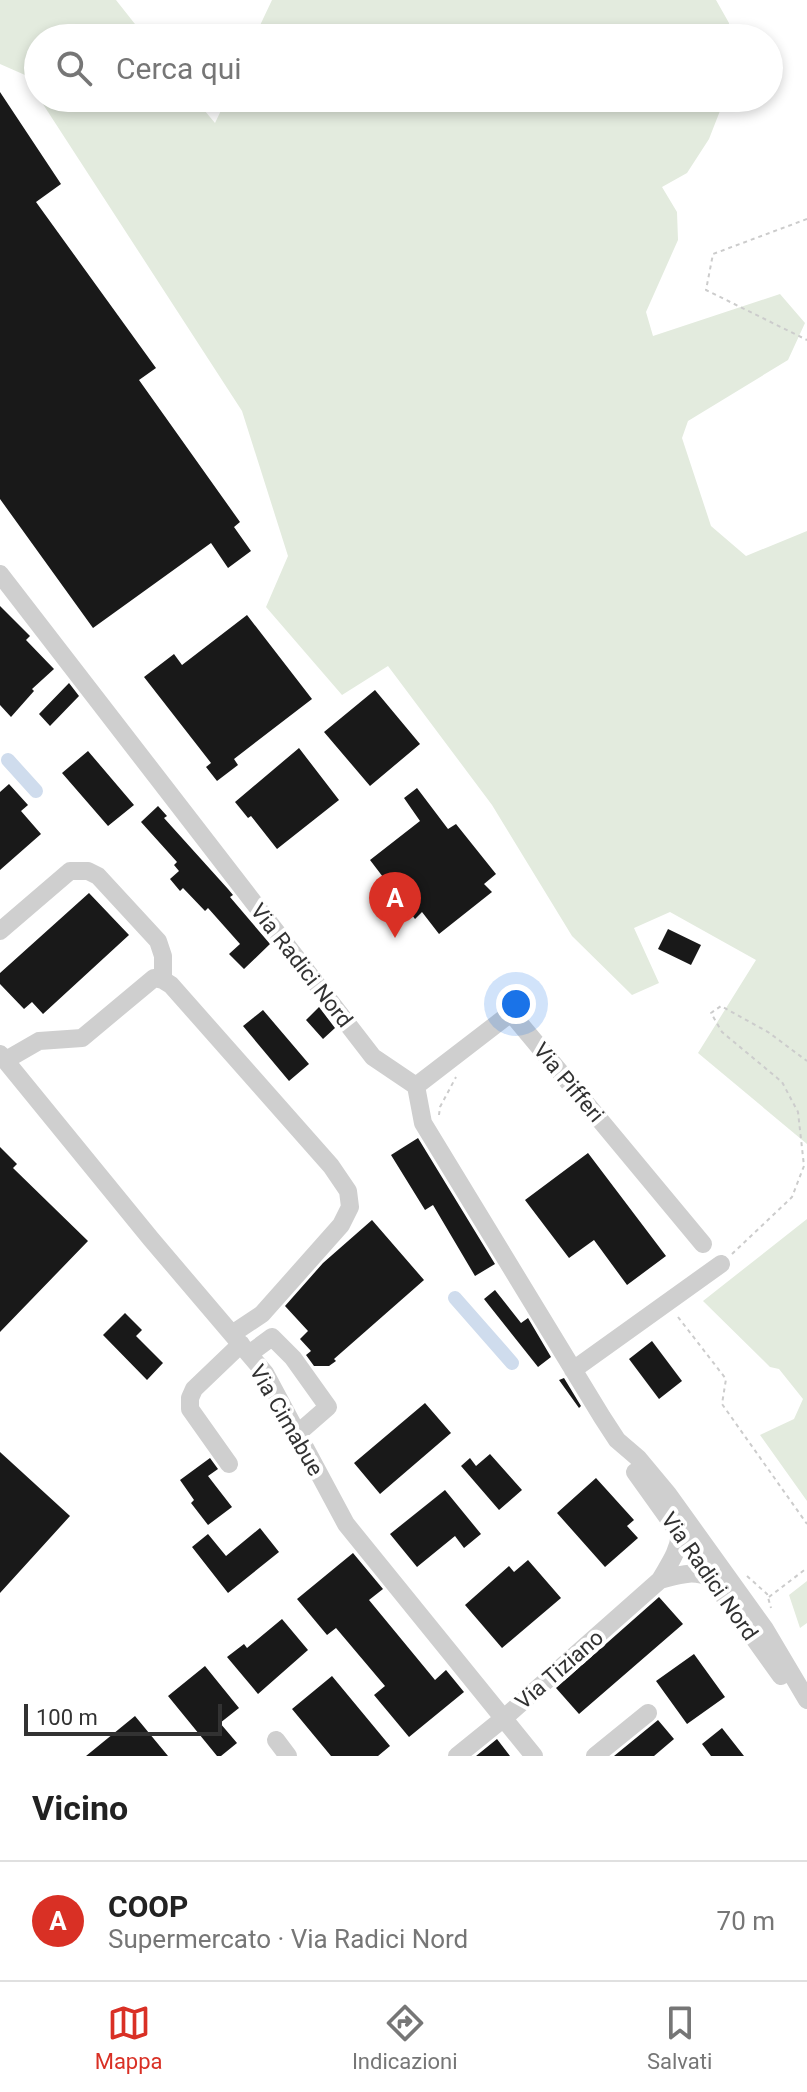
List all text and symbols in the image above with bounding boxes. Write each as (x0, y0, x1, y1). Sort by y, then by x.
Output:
search box (24, 24, 783, 112)
icon: search (52, 46, 96, 90)
text: Cerca qui (116, 51, 242, 86)
pin: A (369, 872, 421, 938)
street label: Via Radici Nord (245, 898, 358, 1032)
your location (496, 984, 536, 1024)
street label: Via Pifferi (528, 1038, 609, 1127)
street label: Via Cimabue (245, 1360, 328, 1480)
street label: Via Radici Nord (656, 1508, 763, 1645)
street label: Via Tiziano (510, 1625, 608, 1714)
scale bar (24, 1700, 222, 1736)
text: 100 m (36, 1705, 98, 1730)
text: Vicino (32, 1788, 128, 1828)
text: COOP (108, 1889, 188, 1924)
text: A (49, 1906, 67, 1936)
text: 70 m (717, 1906, 775, 1936)
text: Supermercato · Via Radici Nord (108, 1924, 468, 1954)
tab: Mappa (95, 2001, 163, 2074)
tab: Indicazioni (352, 2001, 458, 2074)
tab: Salvati (647, 2001, 712, 2074)

